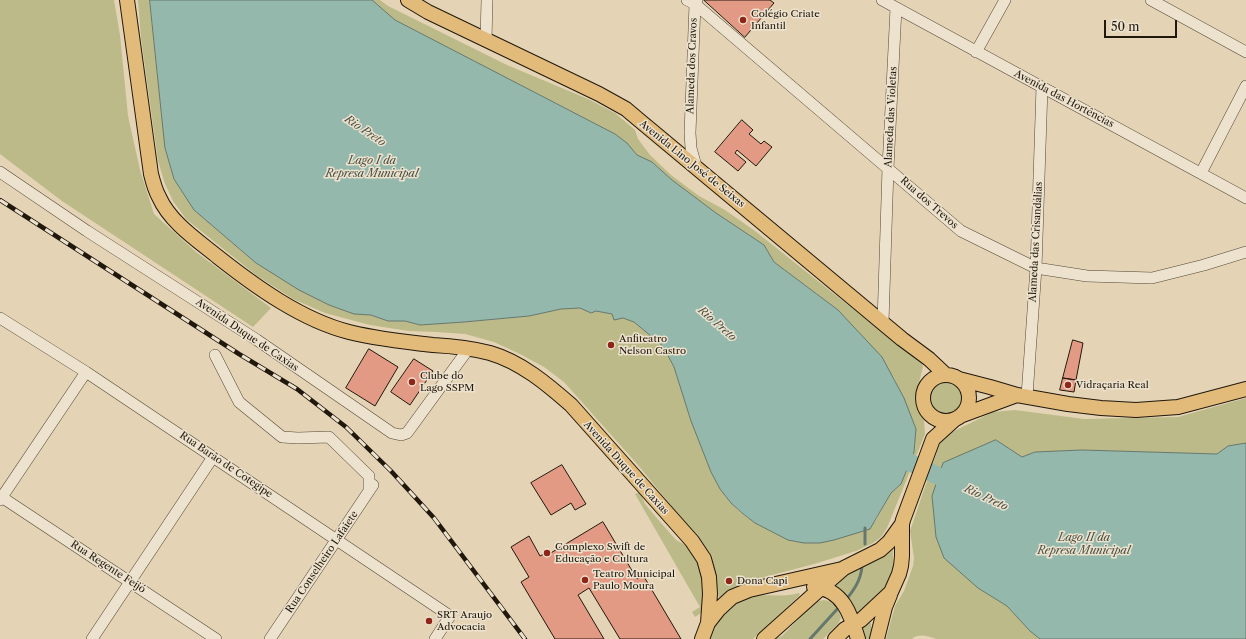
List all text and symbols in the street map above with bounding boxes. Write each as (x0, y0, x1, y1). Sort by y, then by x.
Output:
place label: Colégio Criate Infantil (751, 8, 820, 32)
scale bar (1106, 12, 1179, 38)
marker: Colégio Criate Infantil (738, 15, 748, 25)
street label: Alameda dos Cravos (684, 18, 700, 114)
text: 50 m (1111, 19, 1140, 34)
street label: Alameda das Violetas (882, 66, 900, 168)
street label: Avenida das Hortências (1012, 68, 1116, 130)
water label: Rio Preto (342, 113, 388, 149)
street label: Avenida Lino José de Seixas (637, 118, 747, 210)
water label: Lago I da Represa Municipal (326, 154, 418, 180)
street label: Rua dos Trevos (898, 175, 960, 231)
street label: Alameda das Crisandálias (1027, 181, 1045, 303)
street label: Avenida Duque de Caxias (193, 296, 301, 374)
water label: Rio Preto (695, 304, 739, 344)
place label: Anfiteatro Nelson Castro (619, 333, 686, 356)
marker: Anfiteatro Nelson Castro (606, 340, 616, 350)
place label: Clube do Lago SSPM (420, 370, 474, 394)
marker: Clube do Lago SSPM (407, 377, 417, 387)
place label: Vidraçaria Real (1076, 379, 1149, 391)
marker: Vidraçaria Real (1063, 380, 1073, 390)
street label: Avenida Duque de Caxias (581, 419, 671, 517)
street label: Rua Barão de Cotegipe (177, 429, 275, 501)
water label: Rio Preto (962, 482, 1010, 514)
street label: Rua Conselheiro Lafaiete (283, 509, 361, 615)
water label: Lago II da Represa Municipal (1038, 531, 1130, 557)
street label: Rua Regente Feijó (68, 538, 148, 596)
place label: Complexo Swift de Educação e Cultura (555, 541, 648, 564)
marker: Complexo Swift de Educação e Cultura (542, 548, 552, 558)
place label: Teatro Municipal Paulo Moura (593, 568, 675, 592)
marker: Teatro Municipal Paulo Moura (580, 575, 590, 585)
place label: Dona Capi (737, 575, 788, 587)
marker: Dona Capi (724, 576, 734, 586)
place label: SRT Araujo Advocacia (437, 609, 492, 632)
marker: SRT Araujo Advocacia (424, 616, 434, 626)

